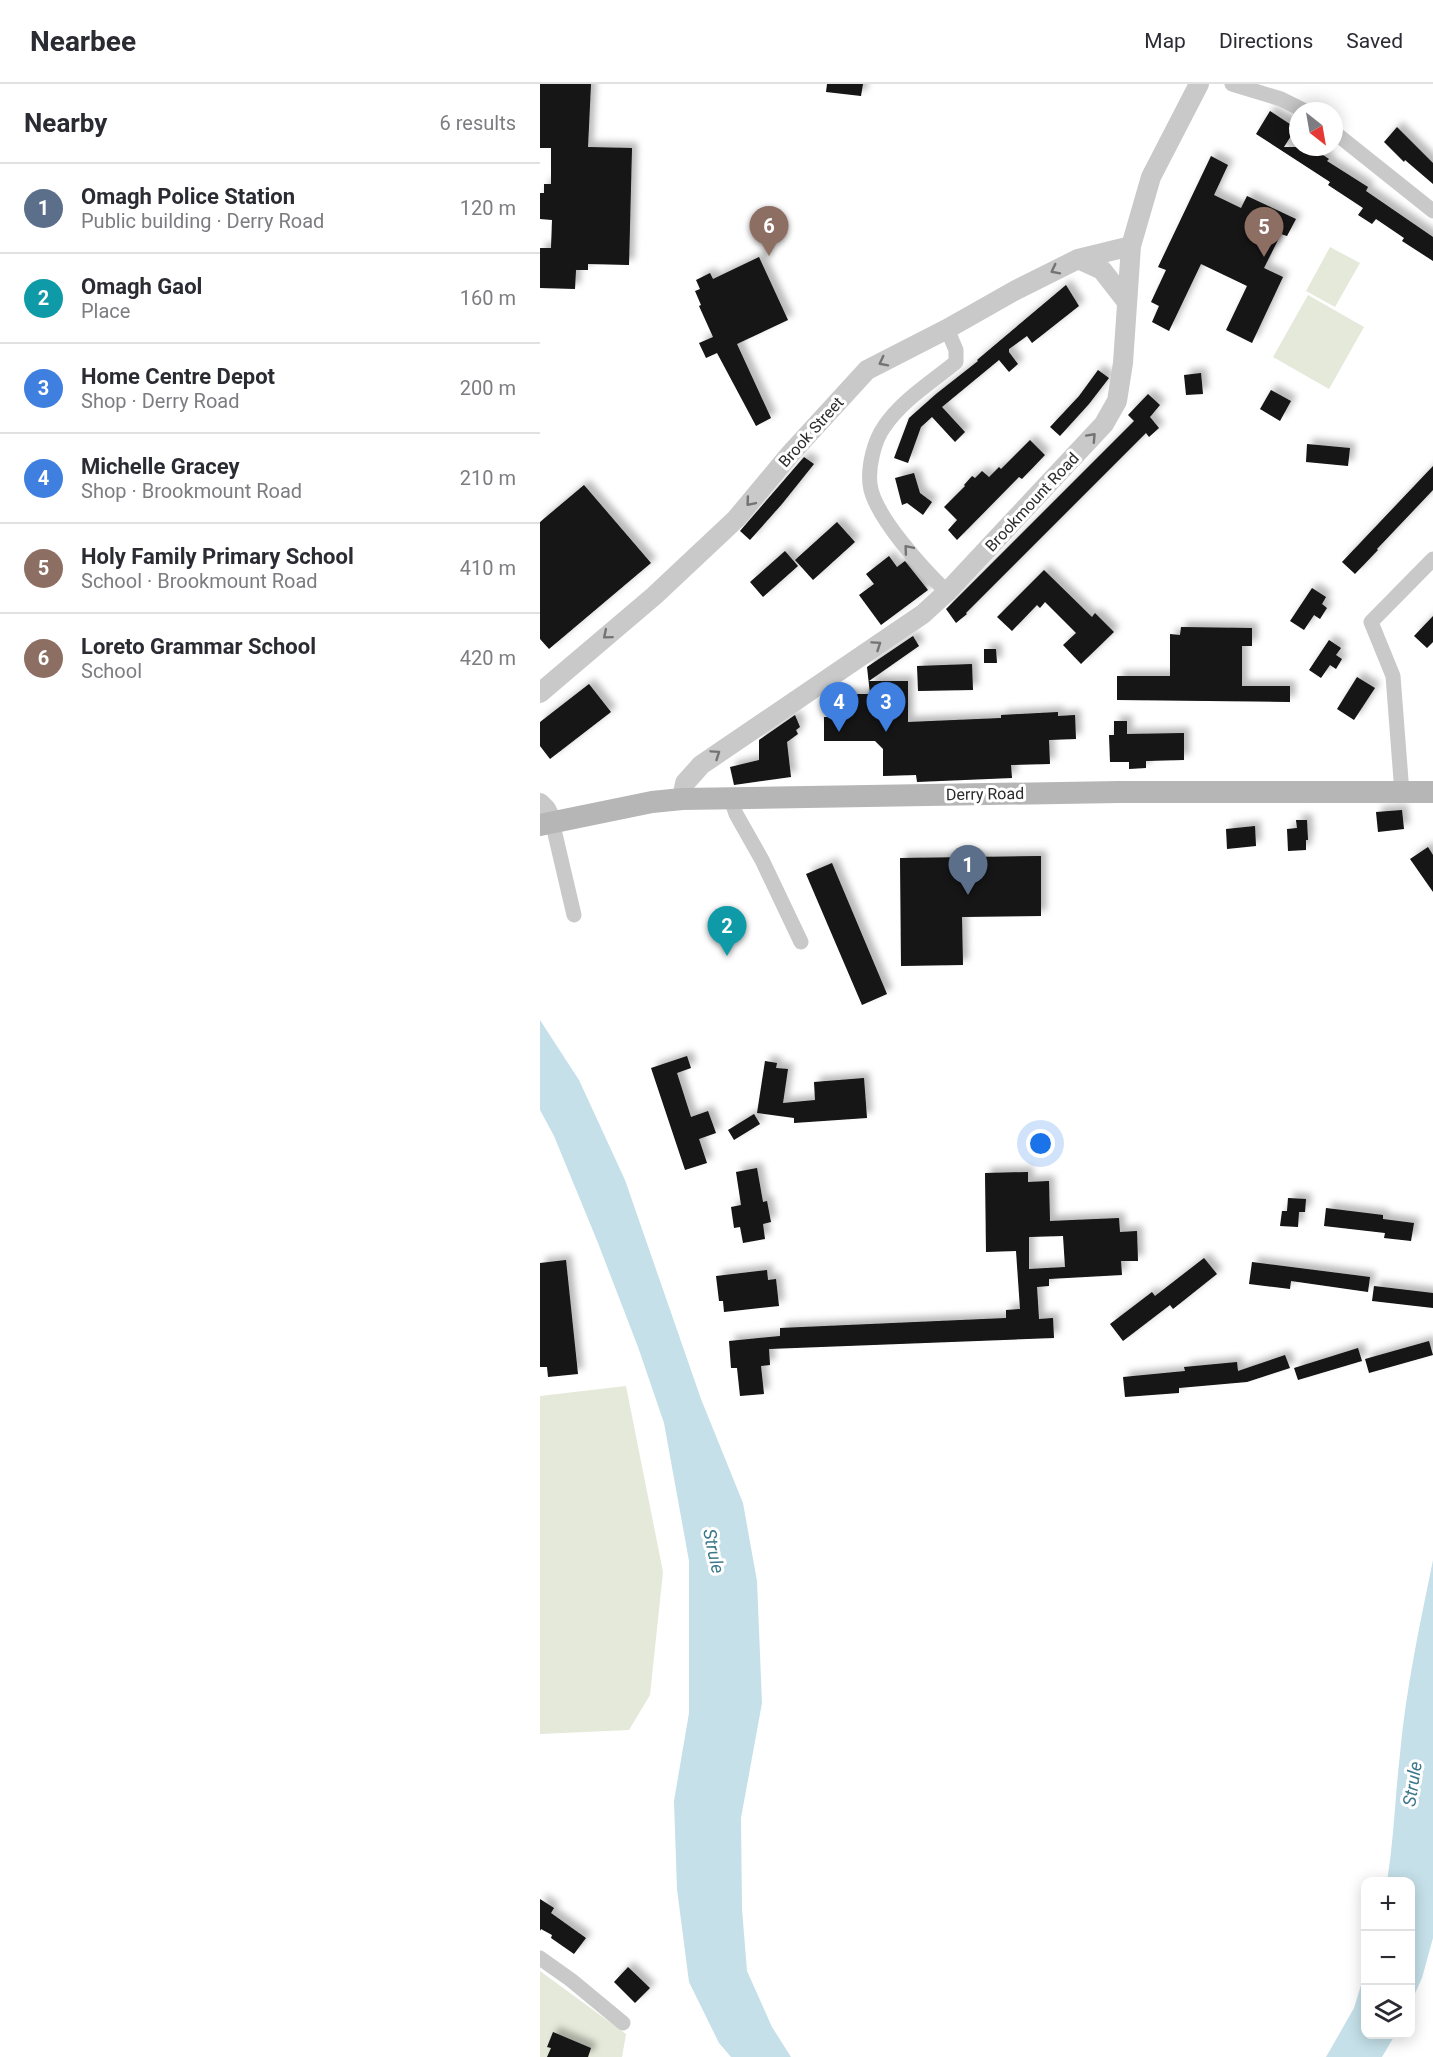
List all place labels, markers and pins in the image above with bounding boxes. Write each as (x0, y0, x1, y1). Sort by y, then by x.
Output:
pin: 6 (750, 206, 788, 256)
pin: 5 (1244, 208, 1284, 257)
pin: 4 (820, 682, 858, 732)
pin: 3 (866, 682, 906, 732)
pin: 1 (948, 846, 988, 895)
pin: 2 (708, 906, 747, 956)

